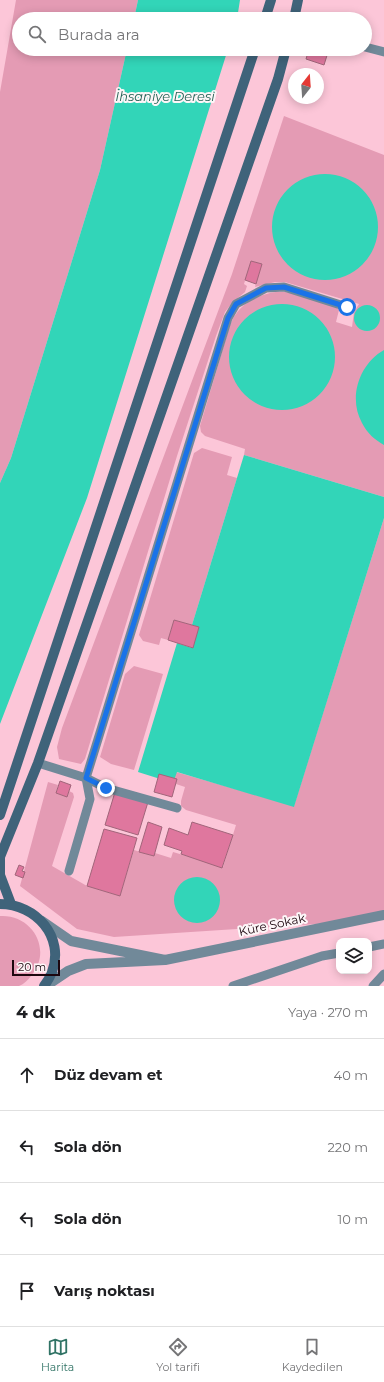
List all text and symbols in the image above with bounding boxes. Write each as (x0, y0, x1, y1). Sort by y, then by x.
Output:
search box (12, 12, 372, 56)
icon: search (26, 23, 48, 45)
text: Burada ara (58, 25, 140, 44)
north arrow (288, 68, 324, 104)
water label: İhsaniye Deresi (115, 88, 215, 104)
route start (338, 298, 356, 316)
route end (97, 779, 115, 797)
street label: Küre Sokak (237, 910, 307, 939)
map controls (336, 938, 372, 974)
button: layers (336, 938, 372, 974)
scale bar (12, 958, 60, 977)
text: 20 m (18, 960, 46, 974)
text: 4 dk (16, 1002, 55, 1022)
text: Yaya · 270 m (288, 1004, 368, 1020)
icon: ahead (16, 1064, 38, 1086)
text: Düz devam et (54, 1065, 163, 1084)
text: 40 m (334, 1067, 368, 1083)
icon: left (16, 1136, 38, 1158)
text: Sola dön (54, 1137, 122, 1156)
text: 220 m (327, 1139, 368, 1155)
icon: left (16, 1208, 38, 1230)
text: Sola dön (54, 1209, 122, 1228)
text: 10 m (338, 1211, 368, 1227)
icon: arrive (16, 1280, 38, 1302)
text: Varış noktası (54, 1281, 155, 1300)
tab: Harita (41, 1336, 74, 1374)
tab: Yol tarifi (156, 1336, 200, 1374)
tab: Kaydedilen (282, 1336, 343, 1374)

